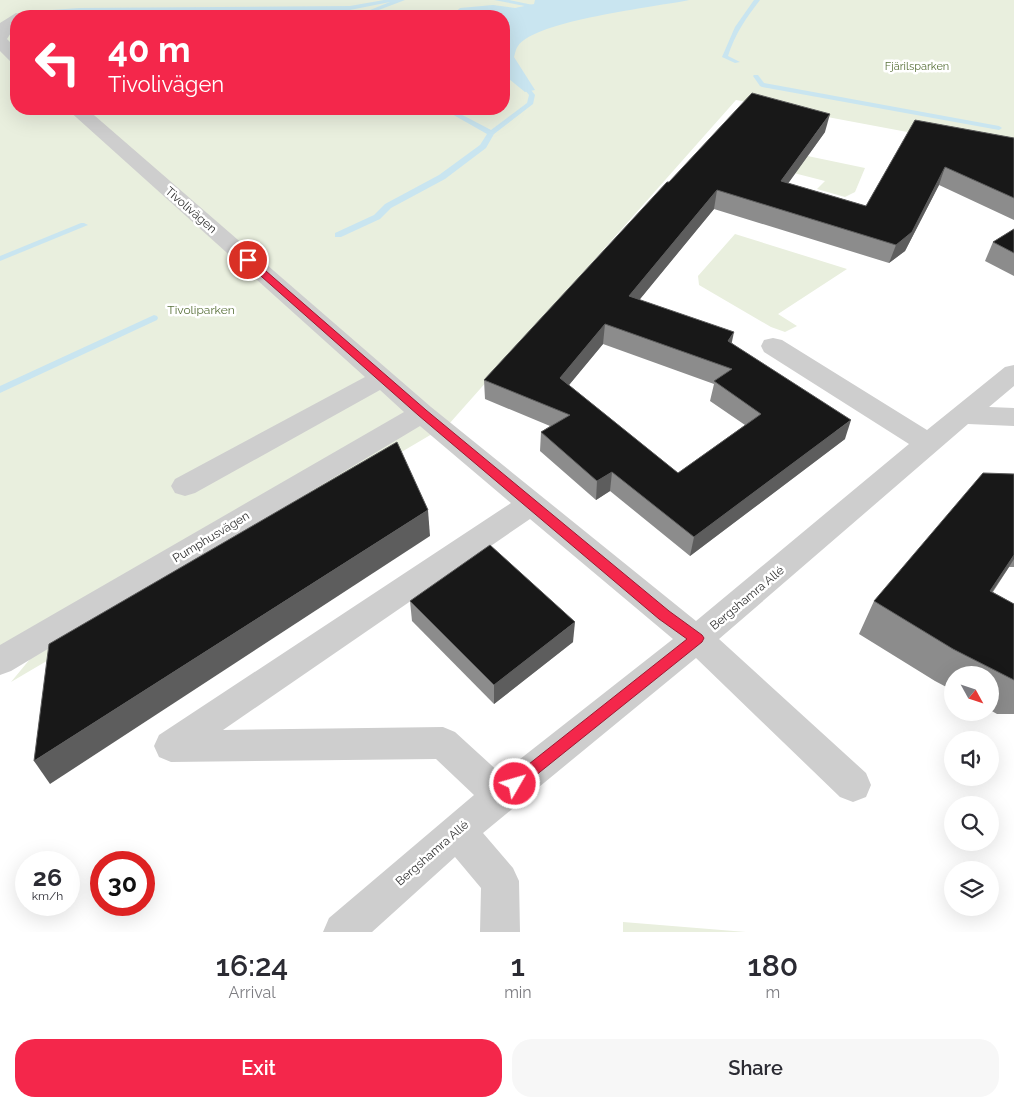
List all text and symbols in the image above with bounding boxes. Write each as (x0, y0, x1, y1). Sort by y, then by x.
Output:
text: 40 m (108, 29, 190, 70)
icon: left (25, 30, 90, 95)
park label: Fjärilsparken (885, 60, 949, 73)
text: Tivolivägen (108, 71, 224, 97)
street label: Tivolivägen (162, 184, 220, 236)
pin (227, 239, 269, 281)
icon: arrive (234, 246, 262, 274)
park label: Tivoliparken (167, 303, 235, 317)
street label: Pumphusvägen (170, 509, 252, 565)
street label: Bergshamra Allé (707, 563, 787, 633)
north arrow (944, 666, 999, 721)
map controls (944, 666, 999, 916)
button: sound (944, 731, 999, 786)
position arrow (488, 757, 540, 809)
button: search (944, 796, 999, 851)
street label: Bergshamra Allé (393, 818, 471, 888)
speed limit sign: 30 (90, 851, 155, 916)
button: layers (944, 861, 999, 916)
text: 26 (33, 862, 62, 892)
text: km/h (32, 889, 63, 903)
text: 16:24 (216, 948, 288, 983)
text: 1 (511, 948, 525, 983)
text: 180 (748, 948, 798, 983)
text: Arrival (229, 983, 276, 1002)
text: min (504, 983, 532, 1002)
text: m (765, 983, 780, 1002)
button: Exit (15, 1039, 502, 1097)
button: Share (512, 1039, 999, 1097)

